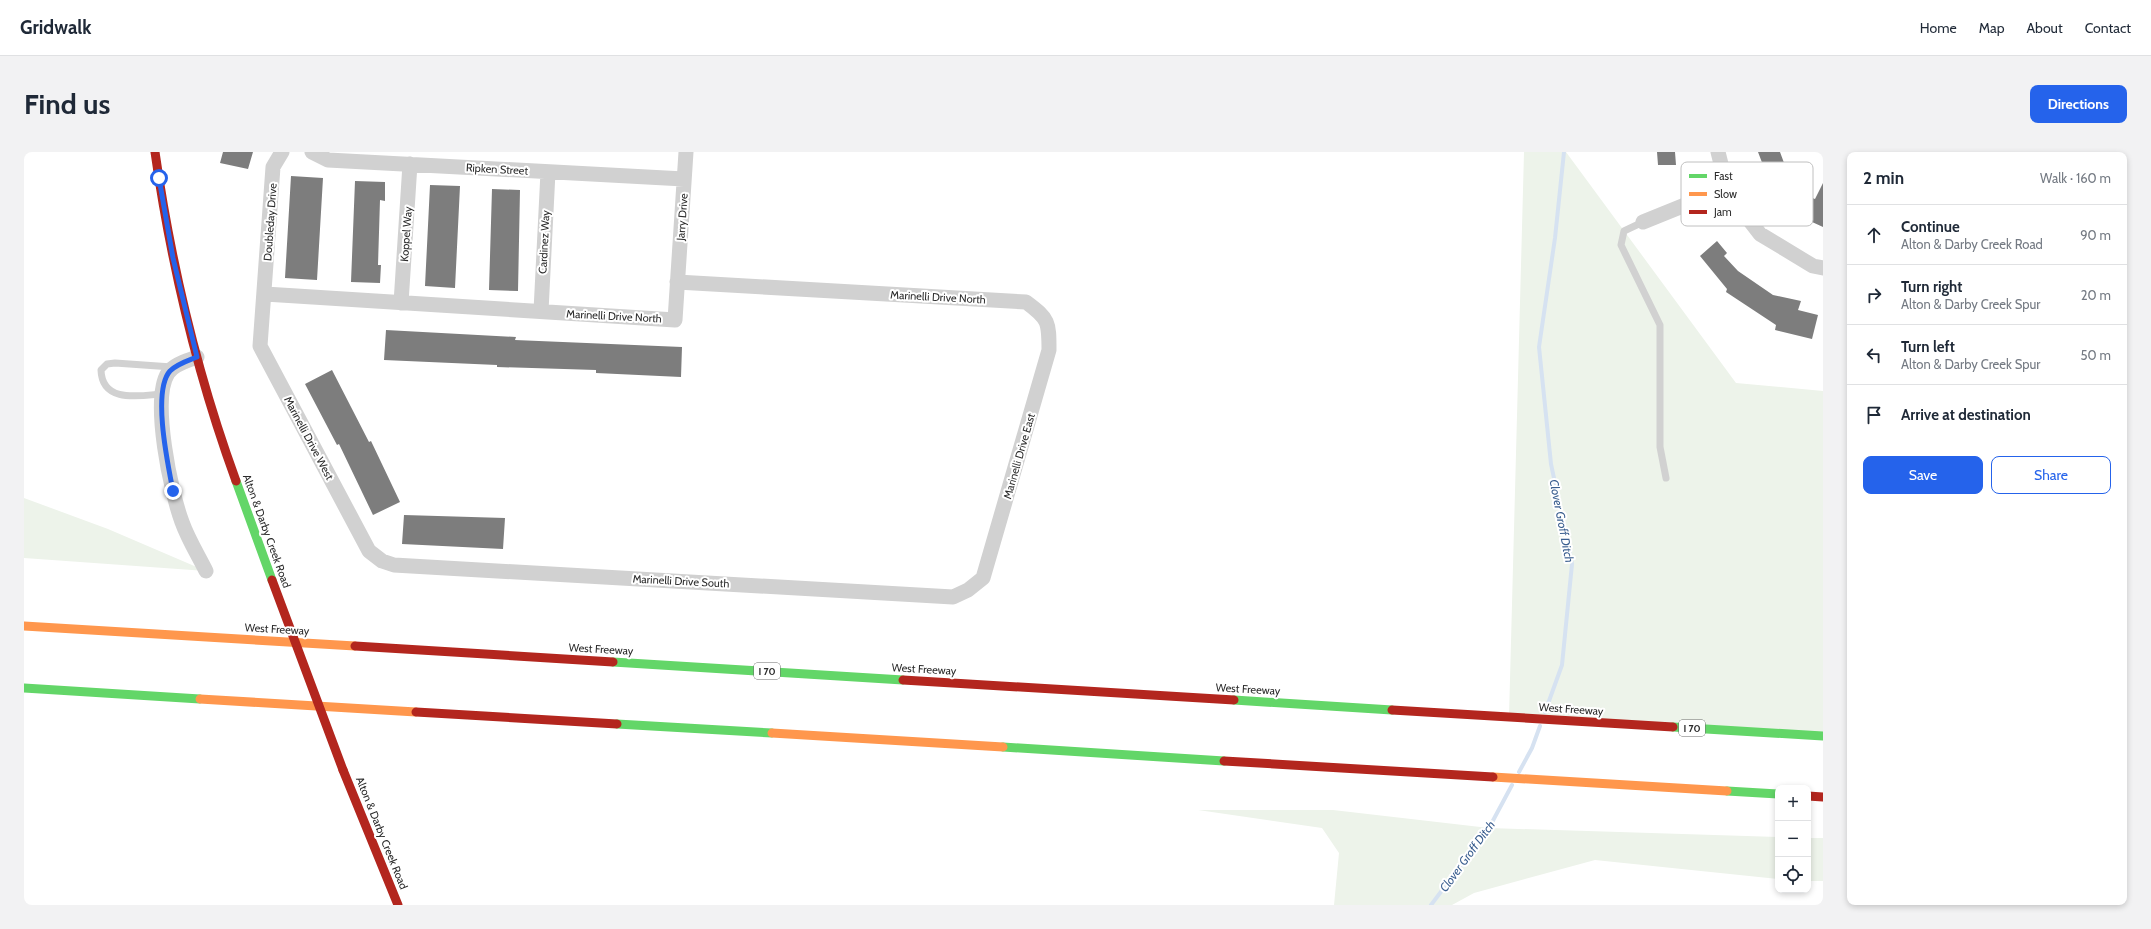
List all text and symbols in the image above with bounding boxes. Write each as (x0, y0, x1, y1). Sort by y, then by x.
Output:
text: Gridwalk (20, 16, 92, 39)
text: Home (1920, 19, 1957, 37)
text: Map (1979, 19, 2004, 37)
text: About (2026, 19, 2063, 37)
text: Contact (2085, 19, 2131, 37)
button: Directions (2030, 85, 2127, 123)
text: Find us (24, 87, 110, 121)
street label: Ripken Street (466, 160, 529, 178)
legend (1681, 162, 1813, 226)
text: 2 min (1863, 168, 1904, 188)
route start (150, 169, 168, 187)
text: Fast (1714, 169, 1733, 183)
text: Walk · 160 m (2040, 170, 2111, 186)
street label: Doubleday Drive (260, 182, 280, 261)
text: Slow (1714, 187, 1737, 201)
street label: Jarry Drive (673, 192, 691, 242)
street label: Koppel Way (397, 205, 415, 262)
text: Jam (1713, 205, 1732, 219)
street label: Cardinez Way (535, 209, 553, 274)
text: Continue (1901, 218, 1960, 236)
icon: ahead (1863, 224, 1885, 246)
text: 90 m (2080, 227, 2111, 243)
text: Alton & Darby Creek Road (1901, 236, 2043, 252)
text: Turn right (1901, 278, 1962, 296)
icon: right (1863, 284, 1885, 306)
text: 20 m (2081, 287, 2111, 303)
street label: Marinelli Drive North (890, 288, 986, 306)
text: Alton & Darby Creek Spur (1901, 296, 2040, 312)
street label: Marinelli Drive North (566, 307, 662, 325)
text: Turn left (1901, 338, 1955, 356)
icon: left (1863, 344, 1885, 366)
text: 50 m (2081, 347, 2111, 363)
text: Alton & Darby Creek Spur (1901, 356, 2040, 372)
street label: Marinelli Drive West (281, 394, 337, 482)
icon: arrive (1863, 404, 1885, 426)
text: Arrive at destination (1901, 406, 2031, 424)
street label: Marinelli Drive East (1000, 411, 1038, 500)
button: Save (1863, 456, 1983, 494)
button: Share (1991, 456, 2111, 494)
street label: Alton & Darby Creek Road (240, 472, 294, 590)
water label: Clover Groff Ditch (1547, 478, 1577, 564)
route end (164, 482, 182, 500)
street label: Marinelli Drive South (632, 571, 730, 591)
street label: West Freeway (244, 620, 310, 638)
street label: West Freeway (568, 640, 634, 658)
street label: West Freeway (891, 660, 957, 678)
road number: I 70 (754, 663, 780, 679)
street label: West Freeway (1215, 680, 1281, 698)
street label: West Freeway (1538, 700, 1604, 718)
road number: I 70 (1679, 720, 1705, 736)
street label: Alton & Darby Creek Road (353, 775, 411, 891)
map controls (1775, 785, 1811, 893)
button: + (1775, 785, 1811, 821)
water label: Clover Groff Ditch (1436, 817, 1498, 895)
button: − (1775, 821, 1811, 857)
button: locate (1775, 857, 1811, 893)

